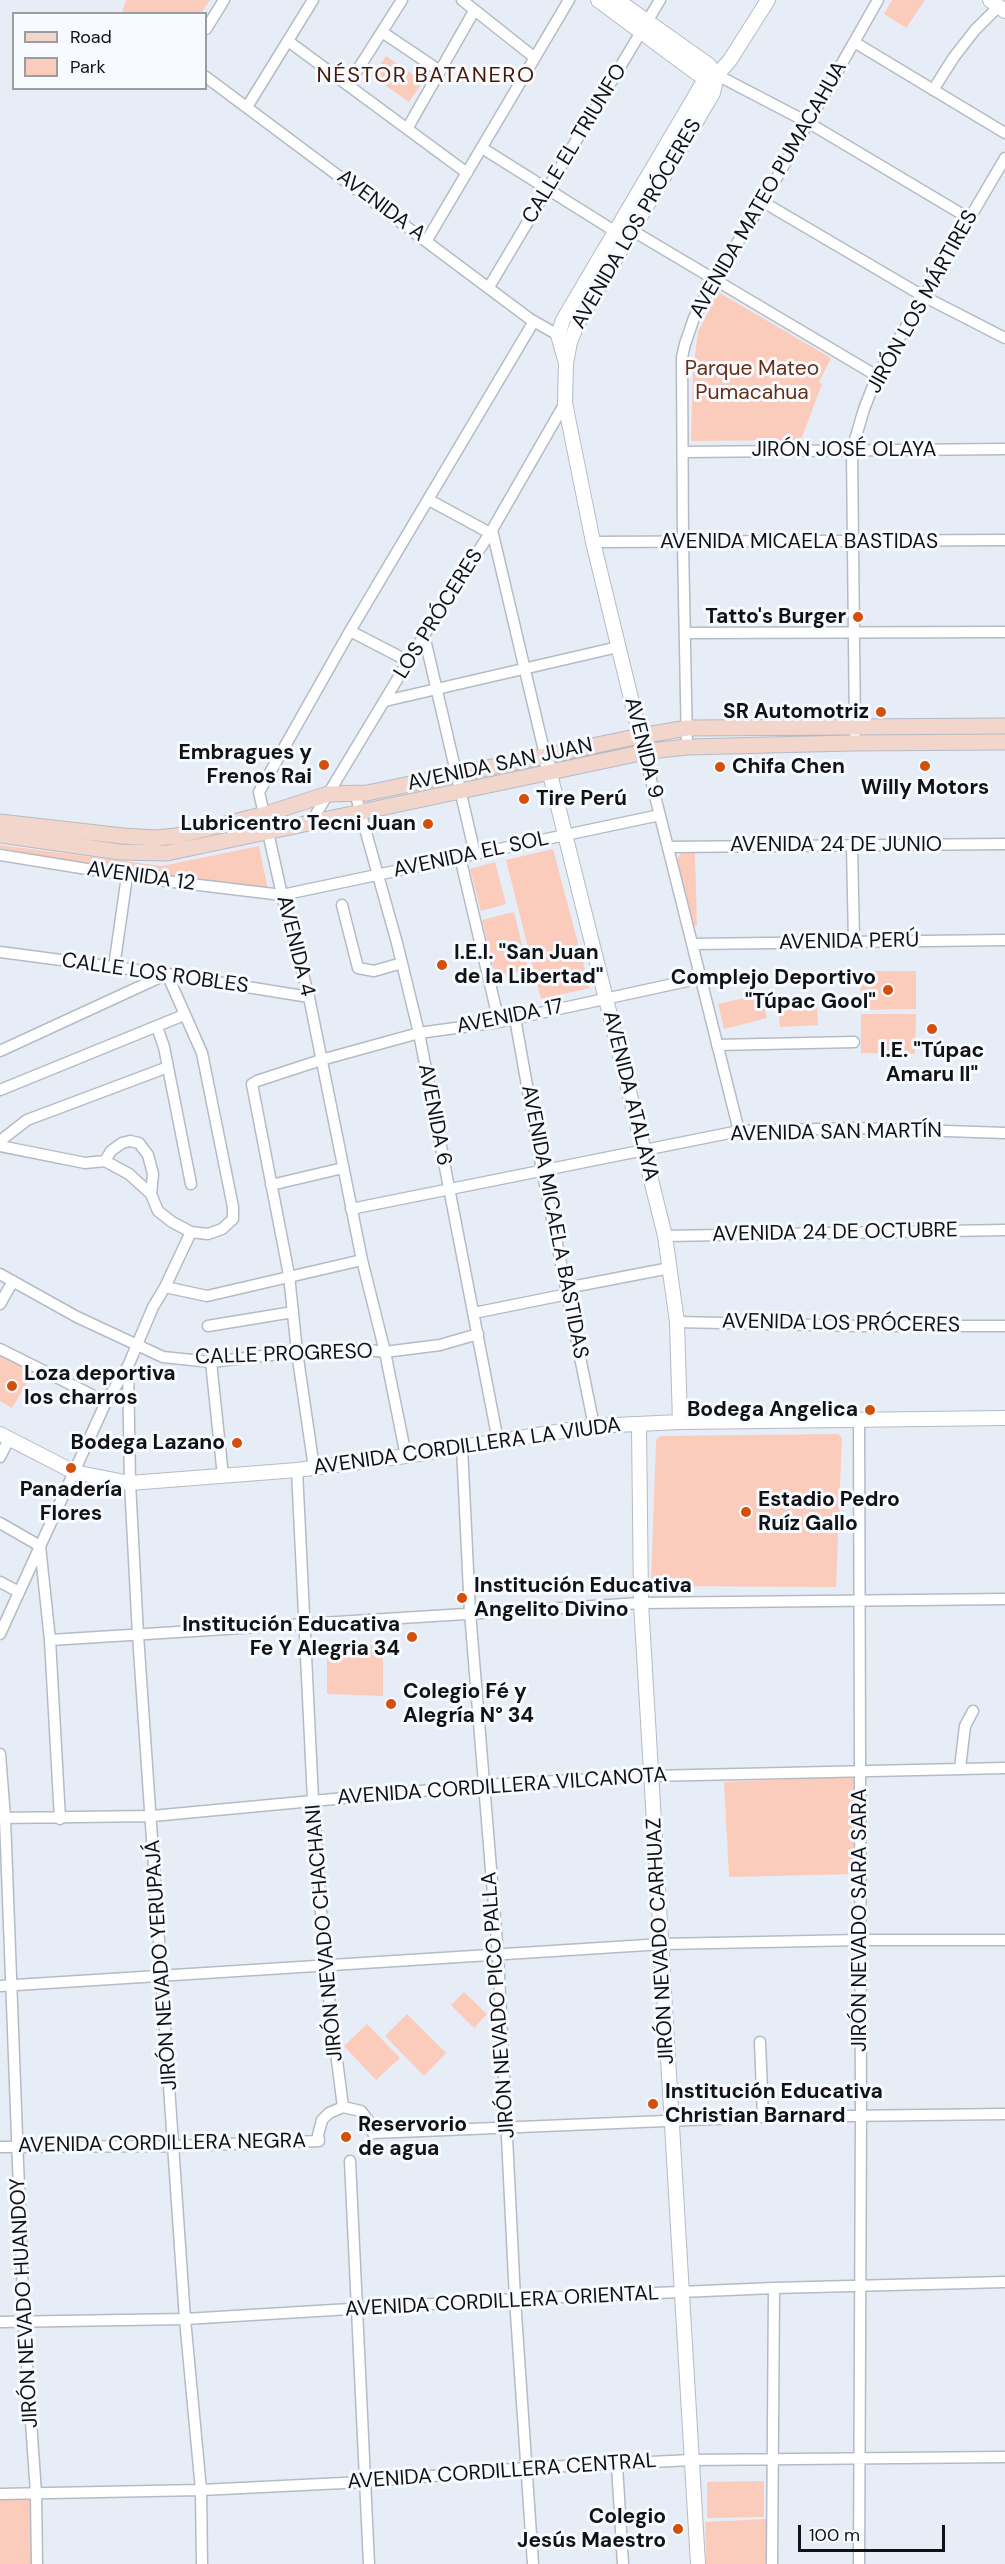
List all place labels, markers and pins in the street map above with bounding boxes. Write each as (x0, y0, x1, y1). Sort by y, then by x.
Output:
place label: Tatto's Burger (705, 604, 846, 630)
marker: Tatto's Burger (851, 610, 865, 624)
place label: SR Automotriz (723, 699, 869, 725)
marker: SR Automotriz (874, 705, 888, 719)
place label: Embragues y Frenos Rai (178, 740, 312, 790)
place label: Chifa Chen (732, 754, 845, 780)
marker: Embragues y Frenos Rai (317, 758, 331, 772)
marker: Willy Motors (918, 759, 932, 773)
marker: Chifa Chen (713, 760, 727, 774)
place label: Willy Motors (861, 775, 989, 801)
place label: Tire Perú (536, 786, 627, 812)
marker: Tire Perú (517, 792, 531, 806)
place label: Lubricentro Tecni Juan (180, 811, 416, 837)
marker: Lubricentro Tecni Juan (421, 817, 435, 831)
place label: I.E.I. "San Juan de la Libertad" (454, 940, 603, 990)
marker: I.E.I. "San Juan de la Libertad" (435, 958, 449, 972)
place label: Complejo Deportivo "Túpac Gool" (671, 965, 876, 1015)
marker: Complejo Deportivo "Túpac Gool" (881, 983, 895, 997)
marker: I.E. "Túpac Amaru II" (925, 1022, 939, 1036)
place label: I.E. "Túpac Amaru II" (880, 1038, 984, 1088)
place label: Loza deportiva los charros (24, 1361, 176, 1411)
marker: Loza deportiva los charros (5, 1379, 19, 1393)
place label: Bodega Angelica (687, 1397, 858, 1423)
marker: Bodega Angelica (863, 1403, 877, 1417)
place label: Bodega Lazano (71, 1430, 225, 1456)
marker: Bodega Lazano (230, 1436, 244, 1450)
marker: Panadería Flores (64, 1461, 78, 1475)
place label: Panadería Flores (20, 1477, 122, 1527)
place label: Estadio Pedro Ruíz Gallo (758, 1487, 900, 1537)
marker: Estadio Pedro Ruíz Gallo (739, 1505, 753, 1519)
place label: Institución Educativa Angelito Divino (474, 1573, 692, 1623)
marker: Institución Educativa Angelito Divino (455, 1591, 469, 1605)
place label: Institución Educativa Fe Y Alegria 34 (182, 1612, 400, 1662)
marker: Institución Educativa Fe Y Alegria 34 (405, 1630, 419, 1644)
place label: Colegio Fé y Alegría N° 34 (403, 1679, 534, 1729)
marker: Colegio Fé y Alegría N° 34 (384, 1697, 398, 1711)
place label: Institución Educativa Christian Barnard (665, 2079, 883, 2129)
marker: Institución Educativa Christian Barnard (646, 2097, 660, 2111)
place label: Reservorio de agua (358, 2112, 467, 2162)
marker: Reservorio de agua (339, 2130, 353, 2144)
place label: Colegio Jesús Maestro (517, 2504, 666, 2554)
marker: Colegio Jesús Maestro (671, 2522, 685, 2536)

